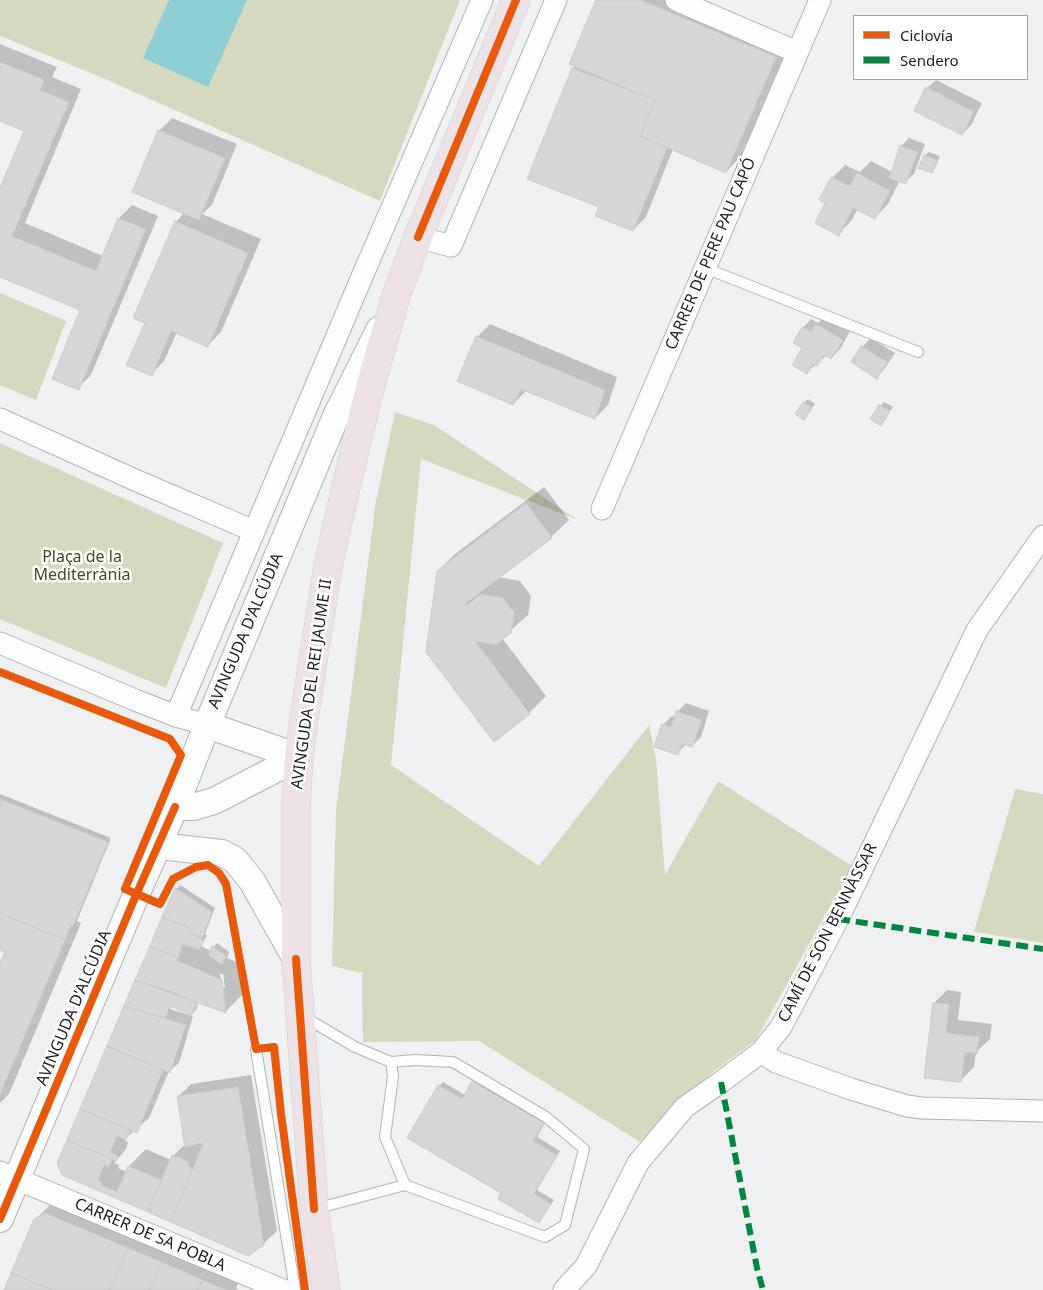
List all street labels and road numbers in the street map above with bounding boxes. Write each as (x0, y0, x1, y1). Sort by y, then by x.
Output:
street label: CARRER DE PERE PAU CAPÓ (662, 155, 760, 353)
street label: AVINGUDA D'ALCÚDIA (204, 550, 288, 712)
street label: AVINGUDA DEL REI JAUME II (288, 578, 336, 790)
street label: CAMÍ DE SON BENNÀSSAR (774, 840, 882, 1026)
street label: AVINGUDA D'ALCÚDIA (32, 927, 116, 1089)
street label: CARRER DE SA POBLA (72, 1194, 228, 1276)

